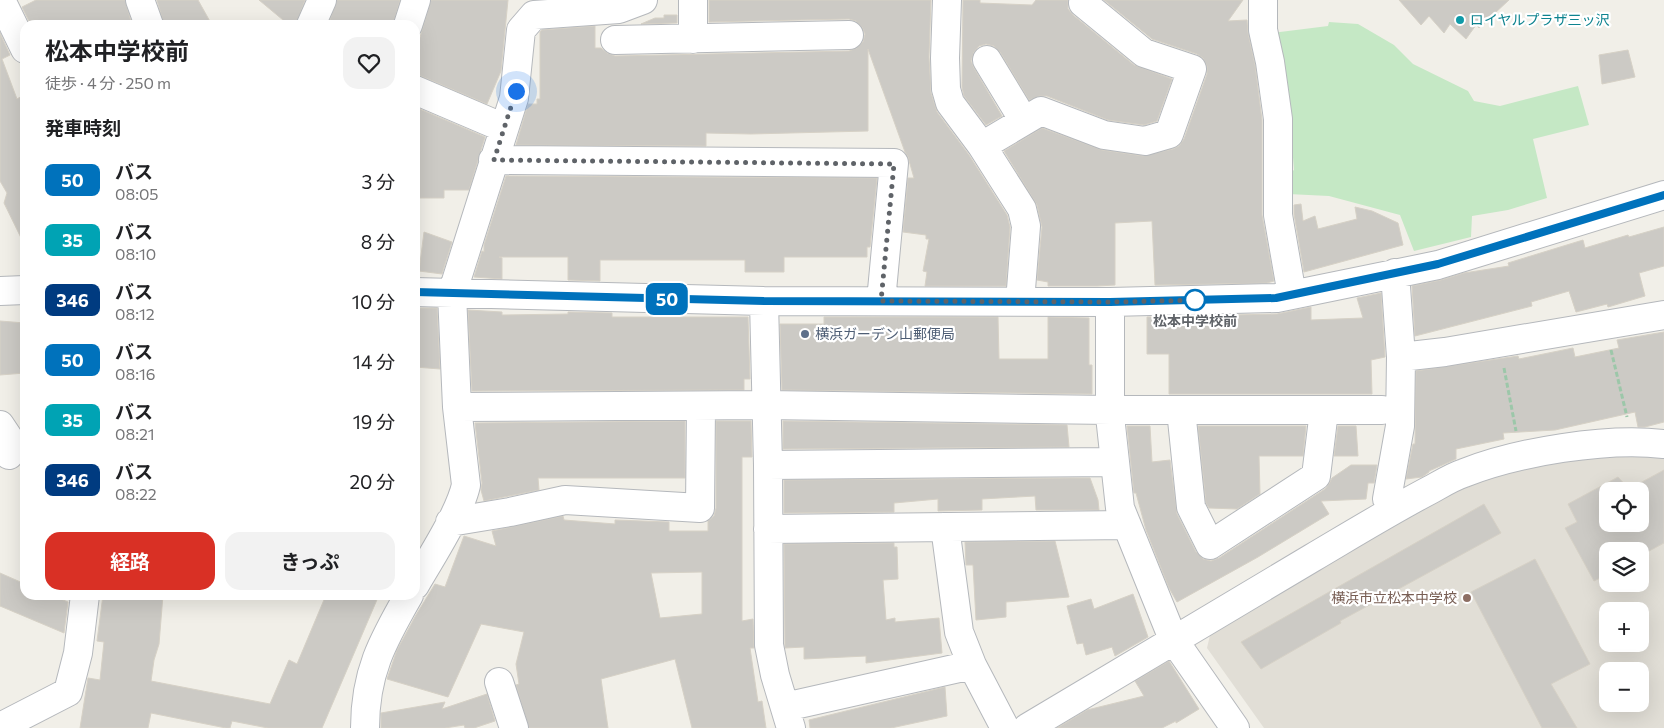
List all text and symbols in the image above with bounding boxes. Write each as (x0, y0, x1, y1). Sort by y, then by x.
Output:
place label: ロイヤルプラザ三ッ沢 (1470, 11, 1610, 28)
marker: ロイヤルプラザ三ッ沢 (1454, 14, 1466, 26)
text: 松本中学校前 (45, 36, 189, 65)
button: heart (343, 37, 395, 89)
text: 徒歩 · 4 分 · 250 m (45, 73, 171, 92)
your location (504, 79, 529, 104)
text: 発車時刻 (45, 116, 121, 139)
text: バス (115, 160, 153, 183)
text: 50 (61, 169, 84, 191)
text: 3 分 (362, 170, 395, 193)
text: 08:05 (115, 184, 159, 203)
text: バス (115, 220, 153, 243)
text: 35 (62, 229, 83, 251)
text: 8 分 (361, 230, 395, 253)
text: 08:10 (115, 244, 156, 263)
text: バス (115, 280, 153, 303)
line badge: 50 (644, 283, 690, 315)
text: 50 (656, 288, 678, 310)
text: 346 (56, 289, 89, 311)
marker: 松本中学校前 (1184, 289, 1206, 311)
text: 10 分 (352, 290, 395, 313)
text: 08:12 (115, 304, 155, 323)
place label: 松本中学校前 (1153, 312, 1237, 329)
place label: 横浜ガーデン山郵便局 (815, 325, 955, 342)
marker: 横浜ガーデン山郵便局 (799, 328, 811, 340)
text: バス (115, 340, 153, 363)
text: 50 (61, 349, 84, 371)
text: 14 分 (353, 350, 395, 373)
text: 08:16 (115, 364, 155, 383)
text: バス (115, 400, 153, 423)
text: 35 (62, 409, 83, 431)
text: 19 分 (353, 410, 395, 433)
text: 08:21 (115, 424, 155, 443)
text: バス (115, 460, 153, 483)
text: 346 (56, 469, 89, 491)
text: 20 分 (349, 470, 395, 493)
map controls (1599, 482, 1649, 712)
button: locate (1599, 482, 1649, 532)
text: 08:22 (115, 484, 157, 503)
button: 経路 (45, 532, 215, 590)
button: きっぷ (225, 532, 395, 590)
button: layers (1599, 542, 1649, 592)
place label: 横浜市立松本中学校 (1331, 589, 1457, 606)
marker: 横浜市立松本中学校 (1461, 592, 1473, 604)
button: + (1599, 602, 1649, 652)
button: − (1599, 662, 1649, 712)

